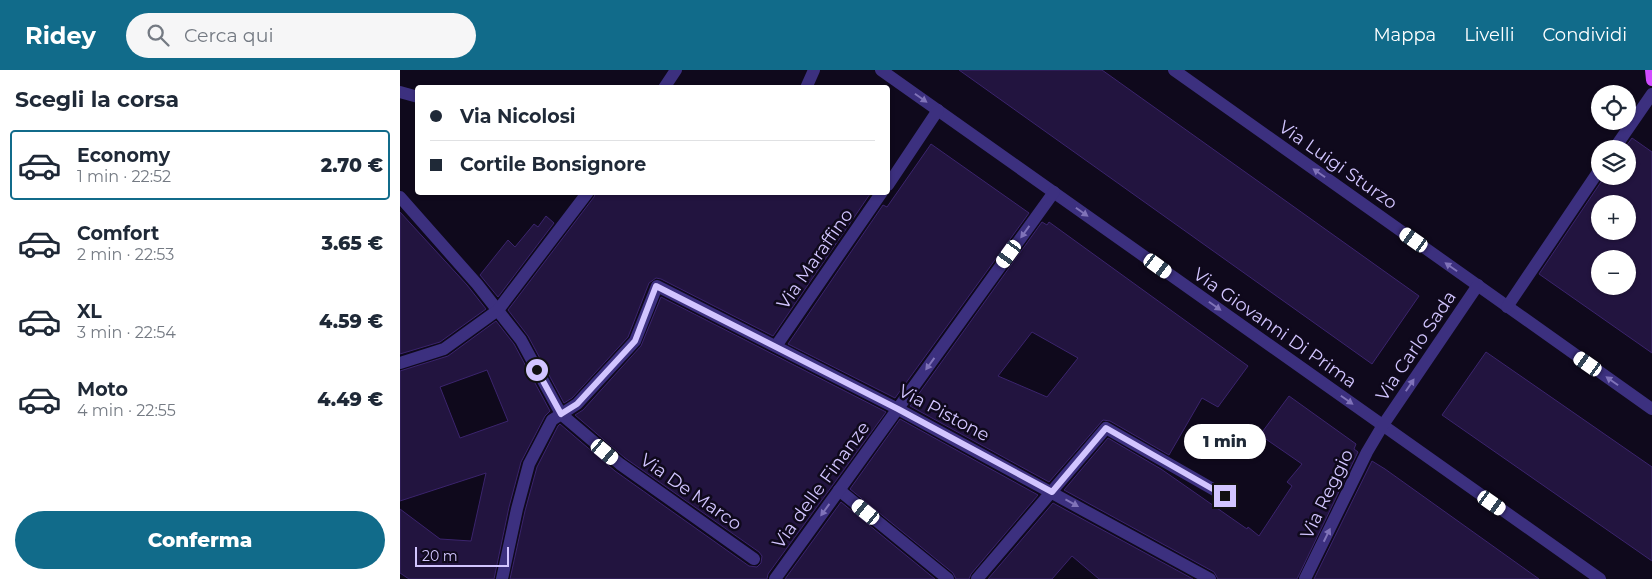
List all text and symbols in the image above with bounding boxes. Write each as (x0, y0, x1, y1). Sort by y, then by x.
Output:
search box (126, 13, 476, 58)
text: Ridey (25, 21, 96, 50)
icon: search (144, 21, 172, 49)
text: Cerca qui (184, 24, 274, 47)
text: Mappa (1373, 24, 1436, 46)
text: Livelli (1464, 24, 1515, 46)
text: Condividi (1543, 24, 1627, 46)
map controls (1591, 85, 1636, 295)
button: locate (1591, 85, 1636, 130)
text: Scegli la corsa (15, 86, 179, 113)
one-way arrow (914, 93, 928, 103)
text: Via Nicolosi (460, 105, 575, 128)
street label: Via Luigi Sturzo (1274, 116, 1402, 214)
button: layers (1591, 140, 1636, 185)
icon: car (17, 143, 62, 188)
text: Economy (77, 144, 170, 167)
text: Cortile Bonsignore (460, 153, 646, 176)
text: 2.70 € (321, 154, 383, 177)
text: 1 min · 22:52 (77, 167, 171, 186)
one-way arrow (1312, 168, 1326, 178)
button: + (1591, 195, 1636, 240)
street label: Via Maraffino (772, 204, 858, 314)
one-way arrow (1075, 207, 1089, 217)
icon: car (17, 221, 62, 266)
text: Comfort (77, 222, 159, 245)
one-way arrow (1020, 225, 1031, 238)
car (1397, 225, 1430, 255)
text: 3.65 € (321, 232, 383, 255)
car (994, 237, 1023, 271)
text: 2 min · 22:53 (77, 245, 174, 264)
button: − (1591, 250, 1636, 295)
car (1141, 251, 1174, 281)
one-way arrow (1444, 262, 1458, 272)
street label: Via Giovanni Di Prima (1189, 263, 1361, 393)
street label: Via Carlo Sada (1371, 287, 1461, 405)
icon: car (17, 299, 62, 344)
text: XL (77, 300, 102, 323)
one-way arrow (1208, 301, 1222, 311)
text: 4.59 € (319, 310, 383, 333)
text: 3 min · 22:54 (77, 323, 176, 342)
car (1571, 349, 1604, 379)
one-way arrow (926, 357, 936, 370)
route start (526, 359, 548, 381)
one-way arrow (1605, 376, 1619, 386)
icon: car (17, 377, 62, 422)
text: Moto (77, 378, 128, 401)
one-way arrow (1405, 378, 1415, 392)
street label: Via Pistone (895, 380, 994, 446)
text: 4.49 € (317, 388, 383, 411)
one-way arrow (1341, 395, 1354, 405)
text: 4 min · 22:55 (77, 401, 176, 420)
street label: Via delle Finanze (767, 417, 875, 553)
callout: 1 min (1184, 424, 1266, 458)
text: 1 min (1203, 432, 1247, 451)
car (588, 437, 621, 467)
street label: Via Reggio (1296, 446, 1358, 542)
street label: Via De Marco (636, 449, 746, 535)
route end (1214, 485, 1236, 507)
car (1475, 488, 1508, 518)
car (849, 497, 882, 527)
one-way arrow (1066, 498, 1079, 507)
one-way arrow (820, 503, 830, 516)
button: Conferma (15, 511, 385, 569)
one-way arrow (1323, 528, 1331, 542)
scale bar (415, 544, 509, 567)
text: 20 m (422, 547, 458, 565)

